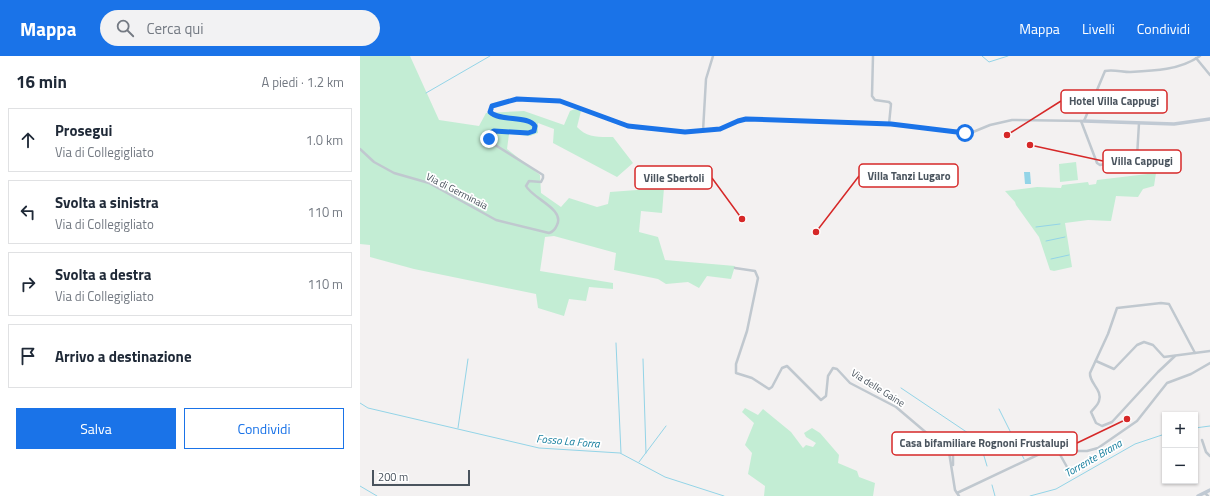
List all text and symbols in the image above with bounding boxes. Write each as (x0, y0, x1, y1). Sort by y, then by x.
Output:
search box (100, 10, 380, 46)
text: Mappa (20, 14, 76, 43)
icon: search (114, 17, 136, 39)
text: Cerca qui (146, 17, 204, 40)
text: Mappa (1019, 18, 1060, 39)
text: Livelli (1082, 18, 1115, 39)
text: Condividi (1137, 18, 1190, 39)
text: 16 min (16, 69, 67, 95)
text: A piedi · 1.2 km (262, 72, 344, 92)
callout: Hotel Villa Cappugi (1061, 90, 1167, 113)
text: Hotel Villa Cappugi (1069, 93, 1159, 109)
text: Prosegui (55, 119, 112, 142)
route start (956, 124, 974, 142)
icon: ahead (17, 129, 39, 151)
text: 1.0 km (306, 130, 343, 150)
route end (480, 130, 498, 148)
text: Via di Collegigliato (55, 142, 154, 162)
callout: Villa Cappugi (1103, 150, 1181, 173)
text: Villa Cappugi (1111, 153, 1173, 169)
callout: Villa Tanzi Lugaro (859, 164, 958, 187)
callout: Ville Sbertoli (635, 166, 712, 189)
text: Villa Tanzi Lugaro (867, 168, 951, 184)
street label: Via di Germinaia (423, 169, 491, 213)
text: Ville Sbertoli (644, 170, 705, 186)
text: Svolta a sinistra (55, 191, 159, 214)
icon: left (17, 201, 39, 223)
text: 110 m (307, 202, 343, 222)
text: Via di Collegigliato (55, 214, 154, 234)
text: Svolta a destra (55, 263, 152, 286)
icon: right (17, 273, 39, 295)
text: 110 m (307, 274, 343, 294)
text: Via di Collegigliato (55, 286, 154, 306)
icon: arrive (17, 345, 39, 367)
text: Arrivo a destinazione (55, 345, 192, 368)
street label: Via delle Gaine (848, 365, 908, 411)
button: Salva (16, 408, 176, 449)
button: Condividi (184, 408, 344, 449)
map controls (1162, 412, 1198, 484)
button: + (1162, 412, 1198, 448)
water label: Fosso La Forra (536, 430, 601, 452)
callout: Casa bifamiliare Rognoni Frustalupi (892, 432, 1077, 455)
text: Casa bifamiliare Rognoni Frustalupi (899, 435, 1069, 451)
water label: Torrente Brana (1061, 435, 1125, 481)
button: − (1162, 448, 1198, 484)
scale bar (372, 468, 470, 487)
text: 200 m (378, 469, 408, 485)

